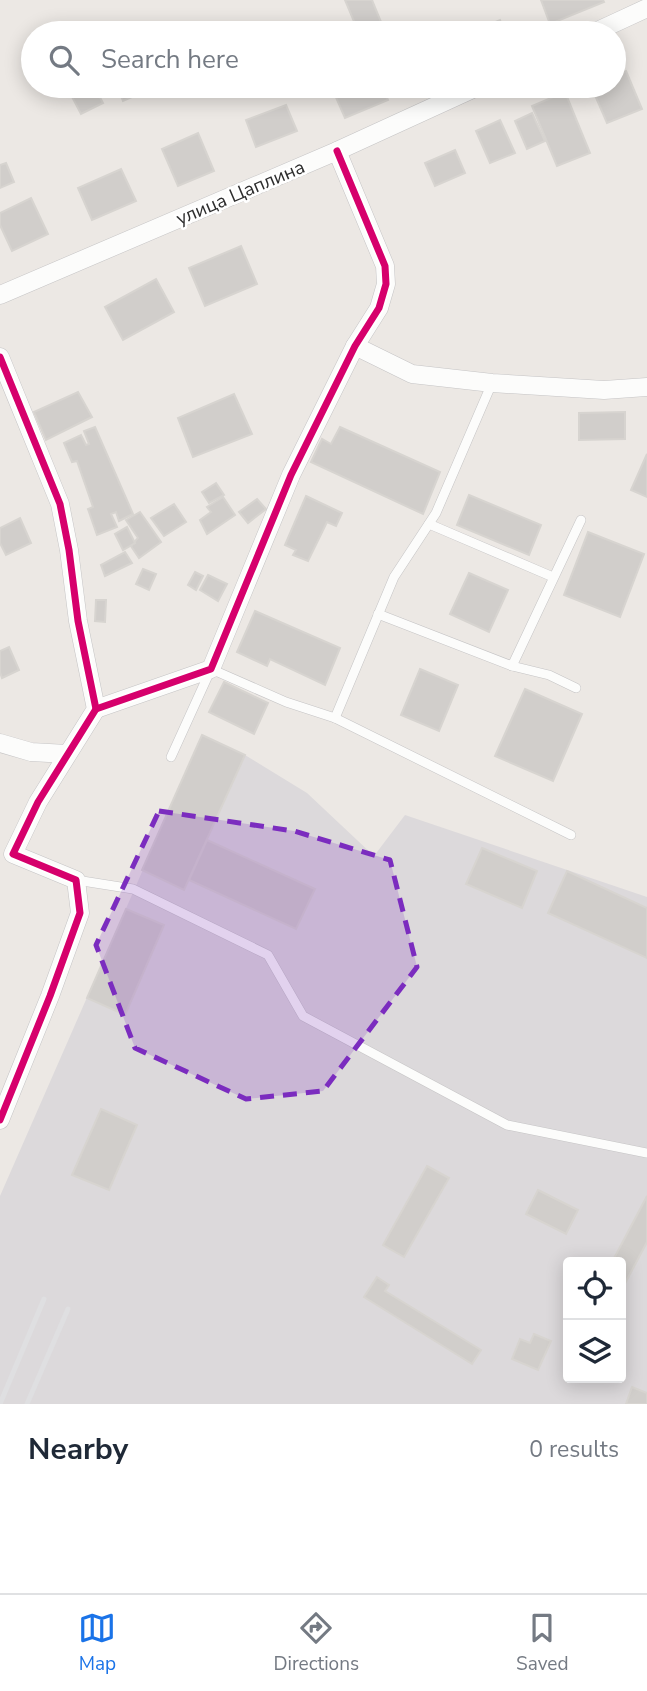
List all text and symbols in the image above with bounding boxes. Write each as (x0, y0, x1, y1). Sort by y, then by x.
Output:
search box (21, 21, 626, 98)
icon: search (45, 41, 83, 79)
text: Search here (101, 42, 239, 77)
street label: улица Цаплина (172, 154, 309, 232)
map controls (563, 1257, 626, 1383)
button: locate (563, 1257, 626, 1320)
button: layers (563, 1320, 626, 1383)
text: Nearby (28, 1429, 128, 1470)
text: 0 results (529, 1434, 619, 1465)
tab: Map (78, 1609, 116, 1677)
tab: Directions (273, 1609, 359, 1677)
tab: Saved (516, 1609, 569, 1677)

